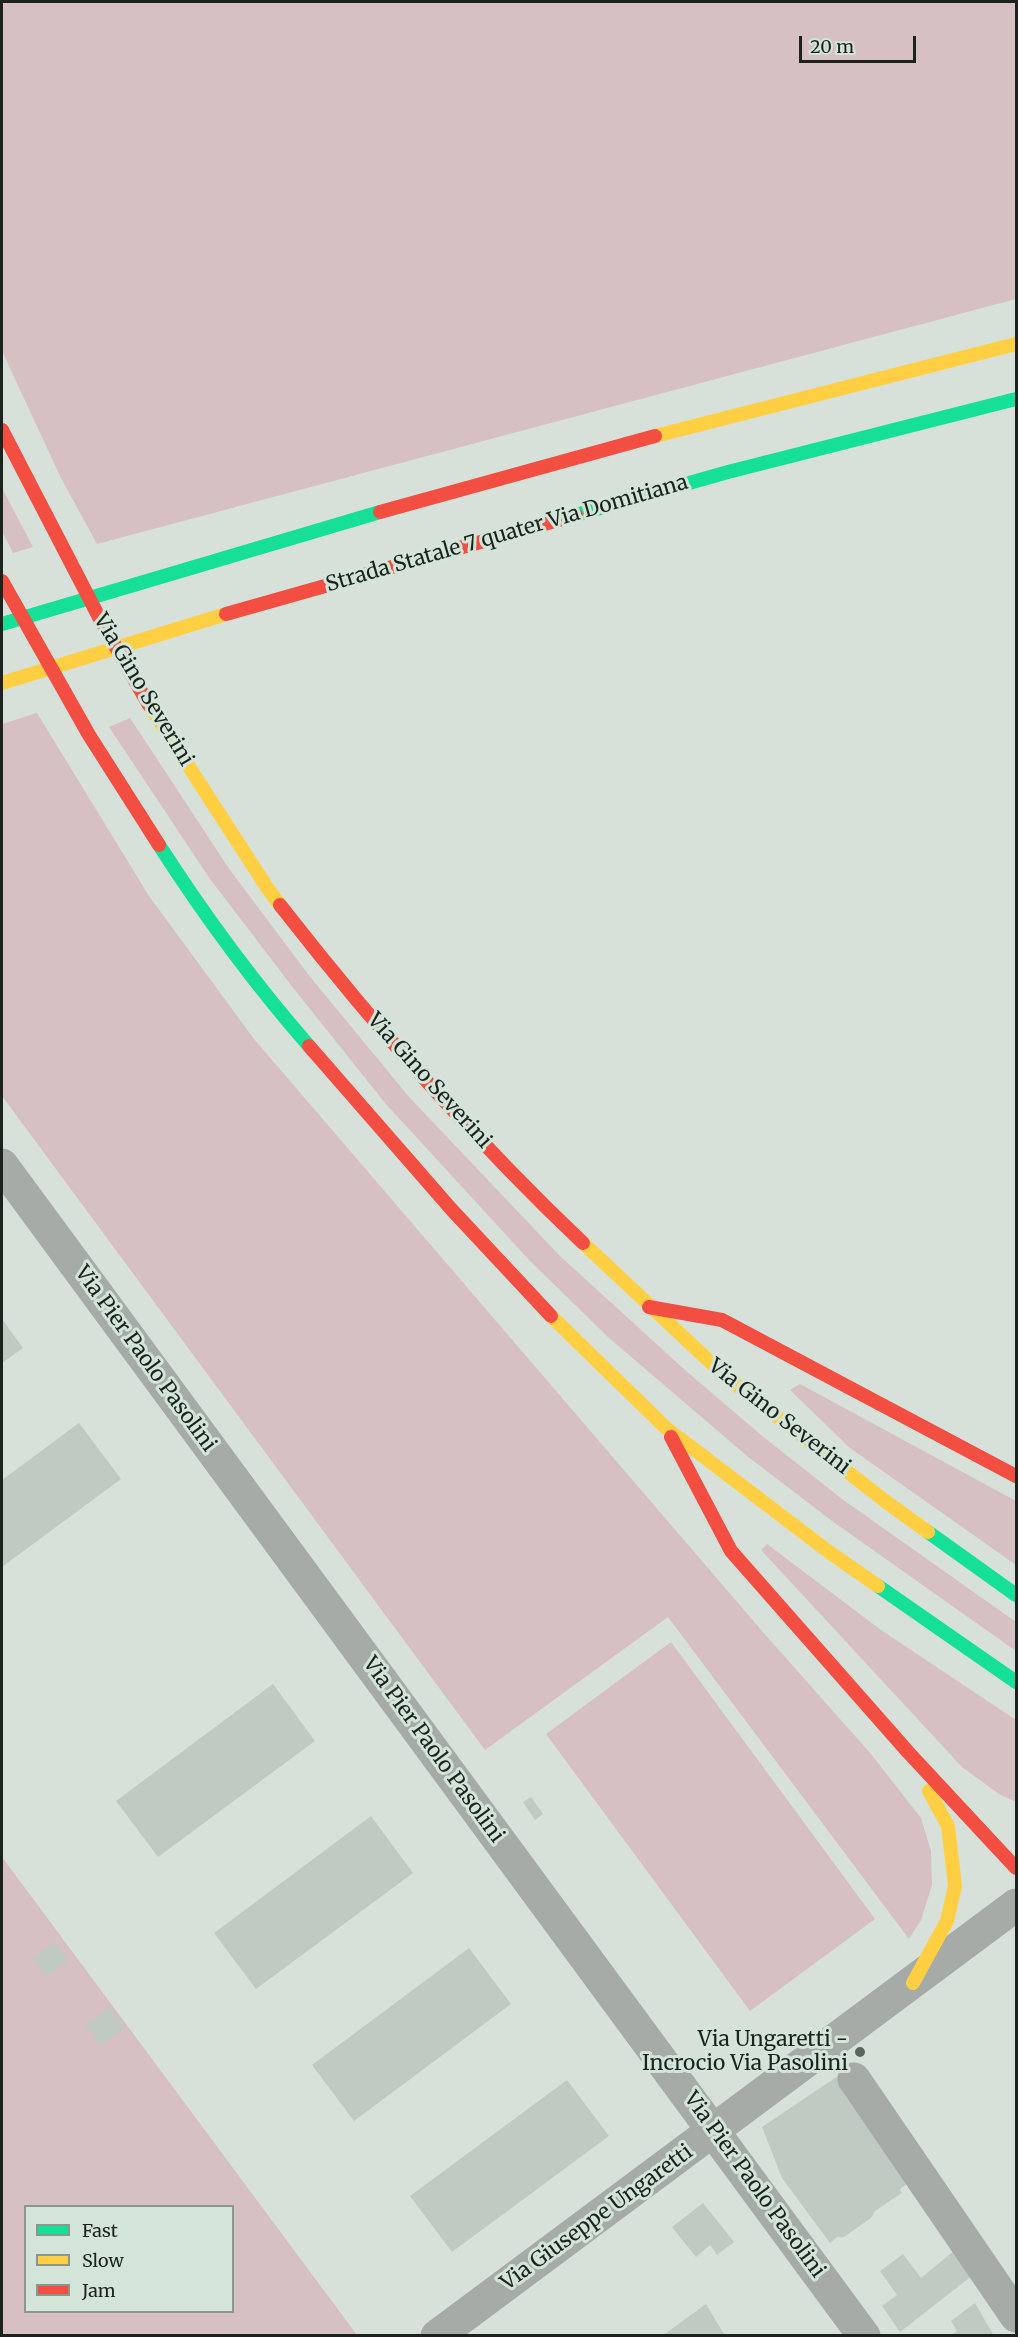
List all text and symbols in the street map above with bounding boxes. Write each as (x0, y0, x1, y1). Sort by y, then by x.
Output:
scale bar (802, 24, 919, 62)
text: 20 m (810, 35, 854, 58)
street label: Strada Statale 7 quater Via Domitiana (323, 470, 691, 598)
street label: Via Gino Severini (88, 609, 198, 771)
street label: Via Gino Severini (362, 1008, 496, 1154)
street label: Via Pier Paolo Pasolini (69, 1261, 221, 1457)
street label: Via Gino Severini (703, 1354, 855, 1480)
street label: Via Pier Paolo Pasolini (357, 1652, 509, 1848)
place label: Via Ungaretti - Incrocio Via Pasolini (642, 2027, 848, 2077)
marker: Via Ungaretti - Incrocio Via Pasolini (853, 2045, 867, 2059)
street label: Via Pier Paolo Pasolini (678, 2087, 830, 2283)
street label: Via Giuseppe Ungaretti (496, 2140, 698, 2296)
legend (24, 2205, 234, 2313)
text: Fast (82, 2219, 118, 2242)
text: Slow (82, 2249, 124, 2272)
text: Jam (82, 2279, 116, 2302)

